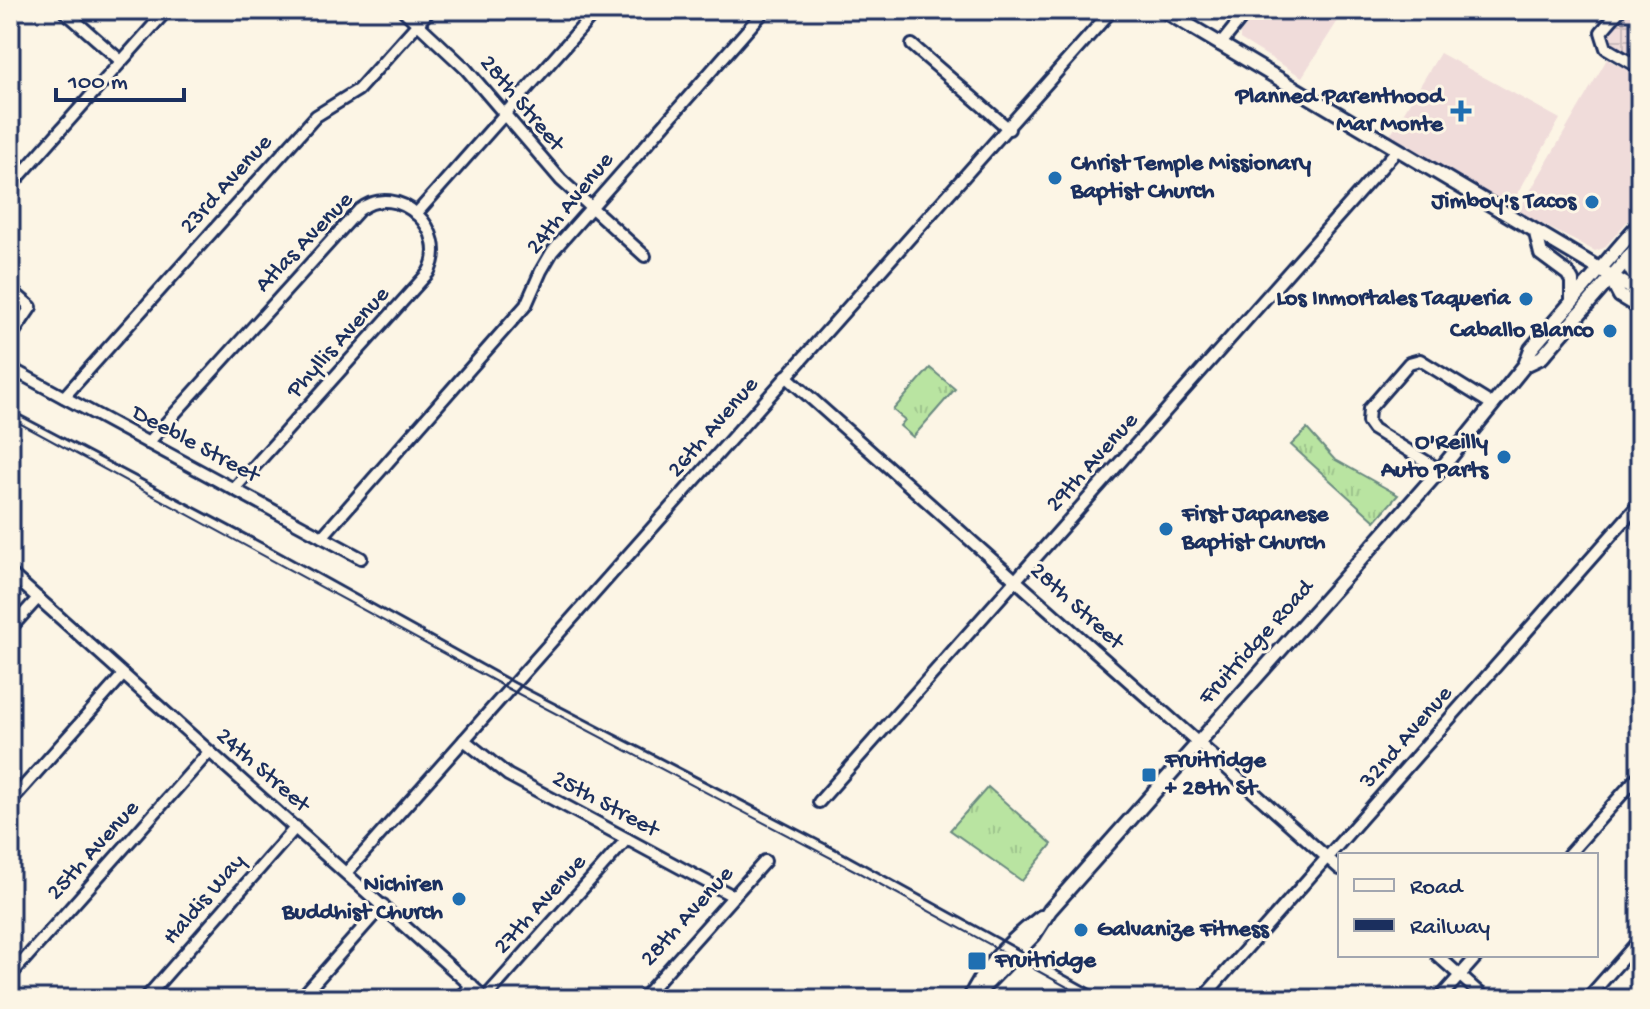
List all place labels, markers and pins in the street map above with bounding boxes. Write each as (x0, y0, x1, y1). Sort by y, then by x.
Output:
place label: Planned Parenthood Mar Monte (1234, 83, 1446, 140)
marker: Planned Parenthood Mar Monte (1450, 100, 1472, 122)
place label: Christ Temple Missionary Baptist Church (1070, 150, 1311, 207)
marker: Christ Temple Missionary Baptist Church (1046, 169, 1064, 187)
place label: Jimboy's Tacos (1430, 188, 1577, 217)
marker: Jimboy's Tacos (1583, 193, 1601, 211)
place label: Los Inmortales Taqueria (1276, 285, 1512, 314)
marker: Los Inmortales Taqueria (1517, 290, 1535, 308)
place label: Caballo Blanco (1450, 317, 1595, 346)
marker: Caballo Blanco (1601, 322, 1619, 340)
place label: O'Reilly Auto Parts (1380, 429, 1489, 486)
marker: O'Reilly Auto Parts (1495, 448, 1513, 466)
place label: First Japanese Baptist Church (1181, 501, 1330, 558)
marker: First Japanese Baptist Church (1157, 520, 1175, 538)
place label: Fruitridge + 28th St (1164, 747, 1267, 804)
marker: Fruitridge + 28th St (1140, 766, 1158, 784)
place label: Nichiren Buddhist Church (281, 871, 444, 928)
marker: Nichiren Buddhist Church (450, 890, 468, 908)
place label: Galvanize Fitness (1097, 916, 1270, 945)
marker: Galvanize Fitness (1072, 921, 1090, 939)
place label: Fruitridge (994, 947, 1097, 976)
marker: Fruitridge (966, 950, 988, 972)

